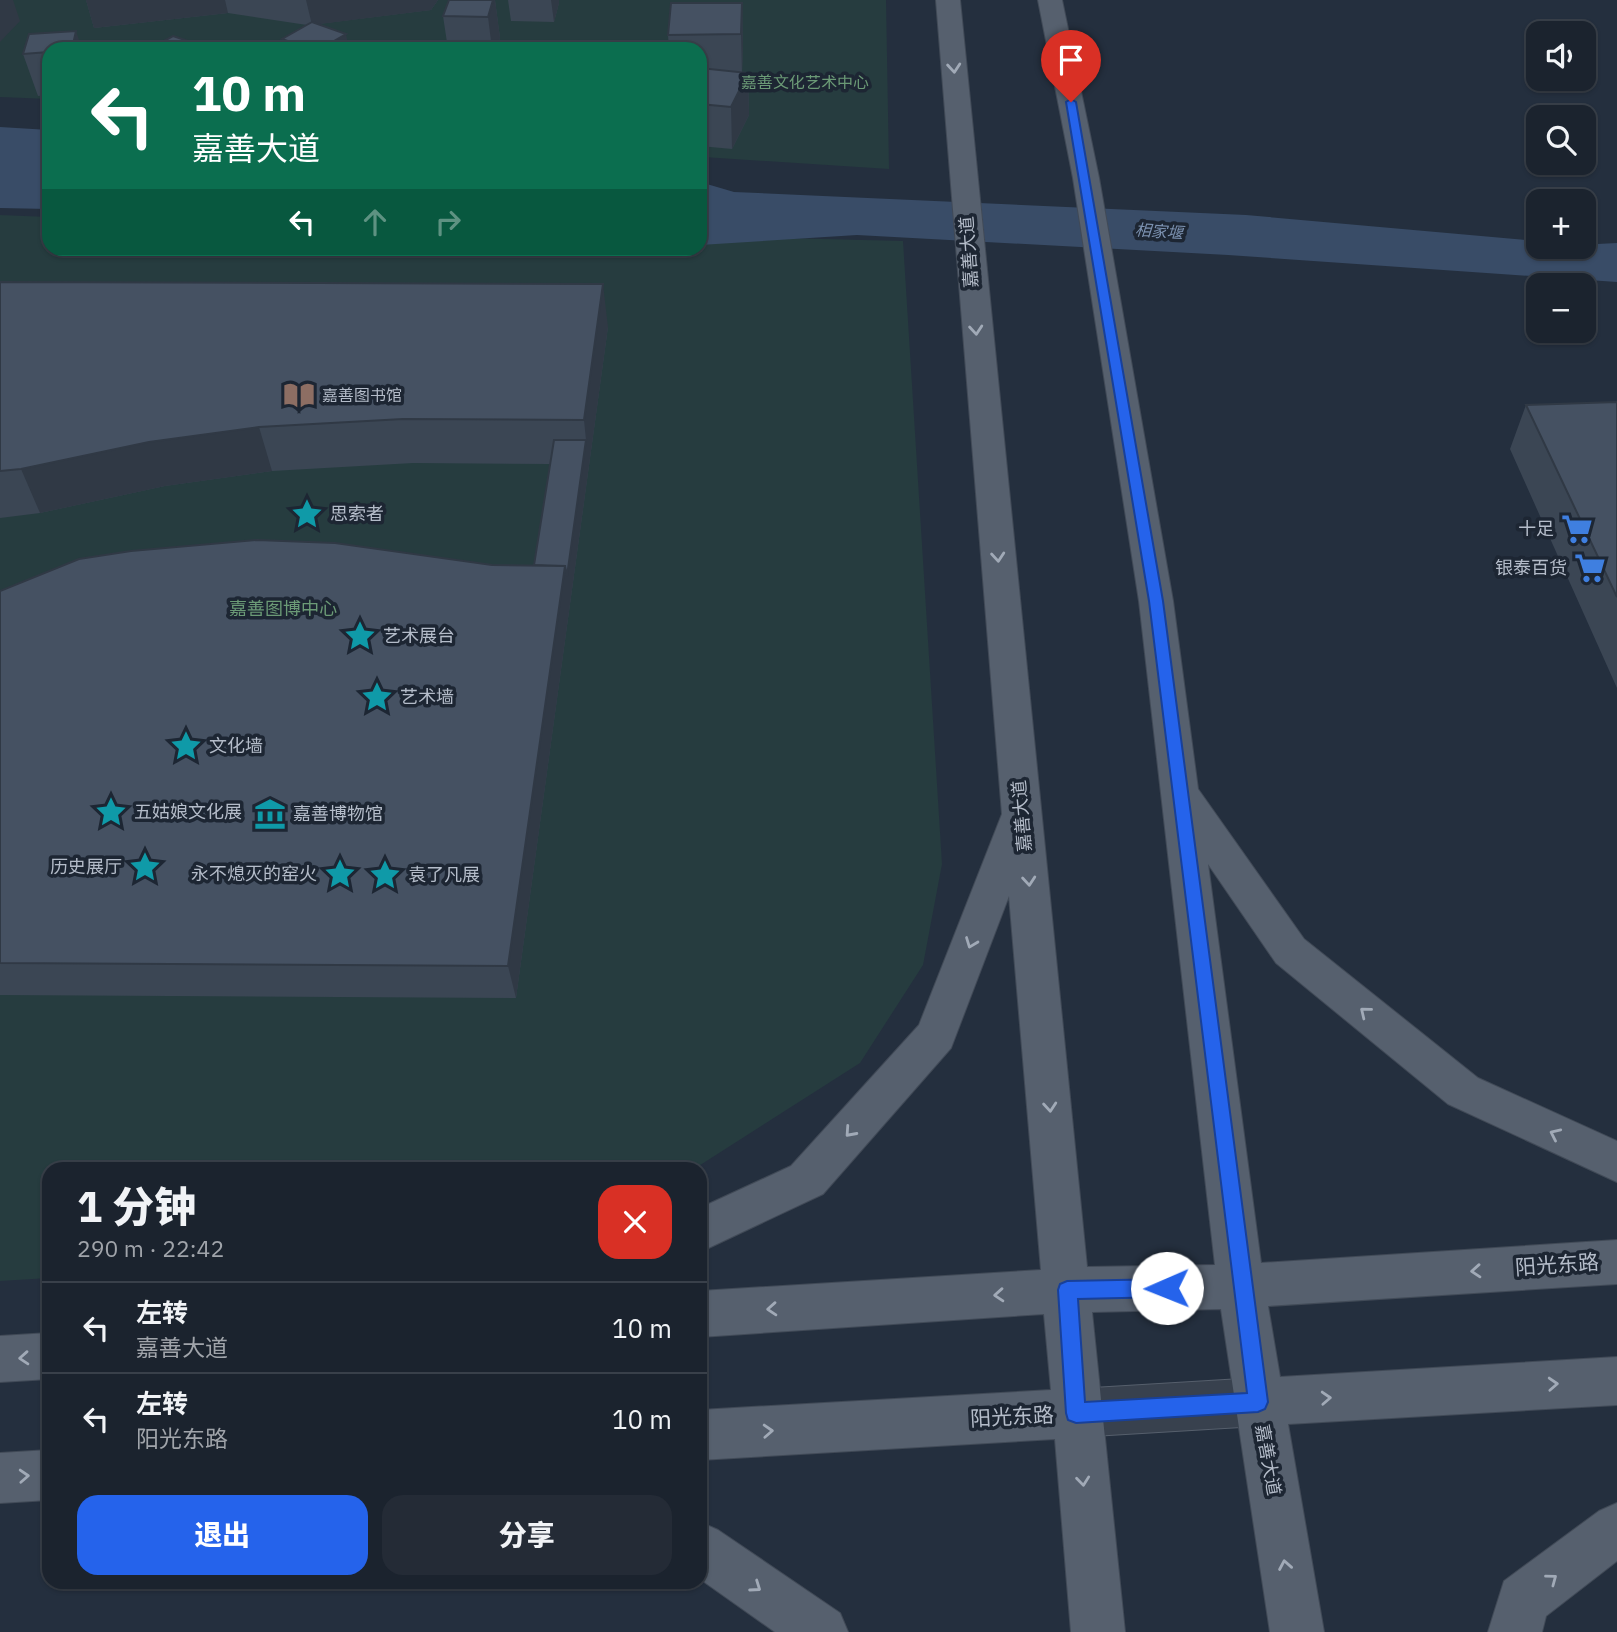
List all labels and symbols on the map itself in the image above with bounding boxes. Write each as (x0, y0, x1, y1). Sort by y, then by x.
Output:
pin (1041, 30, 1101, 102)
one-way arrow (946, 63, 961, 74)
park label: 嘉善文化艺术中心 (741, 72, 869, 92)
street label: 嘉善大道 (955, 215, 982, 289)
water label: 相家堰 (1134, 219, 1187, 243)
one-way arrow (968, 325, 983, 336)
library icon: 嘉善图书馆 (282, 378, 316, 412)
place label: 嘉善图书馆 (322, 385, 402, 405)
place icon: 思索者 (290, 497, 324, 531)
place label: 思索者 (330, 502, 384, 525)
supermarket icon: 十足 (1560, 512, 1594, 546)
place label: 十足 (1518, 517, 1554, 540)
supermarket icon: 银泰百货 (1573, 551, 1607, 585)
one-way arrow (990, 552, 1005, 563)
place label: 银泰百货 (1495, 556, 1567, 579)
park label: 嘉善图博中心 (229, 597, 337, 620)
place icon: 艺术展台 (343, 619, 377, 653)
place label: 艺术展台 (383, 624, 455, 647)
place icon: 艺术墙 (360, 680, 394, 714)
place label: 艺术墙 (400, 685, 454, 708)
place icon: 文化墙 (169, 729, 203, 763)
place label: 文化墙 (209, 734, 263, 757)
street label: 嘉善大道 (1007, 779, 1036, 853)
place icon: 五姑娘文化展 (94, 795, 128, 829)
museum icon: 嘉善博物馆 (253, 797, 287, 831)
place label: 五姑娘文化展 (134, 800, 242, 823)
place label: 嘉善博物馆 (293, 802, 383, 825)
place icon: 历史展厅 (128, 850, 162, 884)
place label: 历史展厅 (50, 855, 122, 878)
place icon: 永不熄灭的窑火 (323, 857, 357, 891)
place icon: 袁了凡展 (368, 858, 402, 892)
place label: 永不熄灭的窑火 (191, 862, 317, 885)
place label: 袁了凡展 (408, 863, 480, 886)
one-way arrow (1021, 875, 1036, 887)
one-way arrow (966, 937, 980, 949)
one-way arrow (1361, 1007, 1373, 1020)
one-way arrow (1042, 1102, 1057, 1113)
one-way arrow (846, 1123, 858, 1136)
one-way arrow (1550, 1128, 1562, 1142)
street label: 阳光东路 (1514, 1247, 1600, 1281)
position arrow (1130, 1251, 1204, 1325)
one-way arrow (1470, 1263, 1481, 1278)
one-way arrow (993, 1287, 1004, 1302)
one-way arrow (766, 1301, 777, 1316)
one-way arrow (19, 1350, 30, 1365)
one-way arrow (1548, 1377, 1559, 1392)
one-way arrow (1321, 1391, 1332, 1406)
street label: 阳光东路 (969, 1400, 1055, 1432)
street label: 嘉善大道 (1251, 1422, 1286, 1497)
one-way arrow (763, 1424, 774, 1439)
one-way arrow (19, 1469, 30, 1484)
one-way arrow (1075, 1475, 1090, 1486)
one-way arrow (1279, 1559, 1294, 1571)
one-way arrow (1544, 1575, 1556, 1587)
one-way arrow (748, 1579, 761, 1591)

